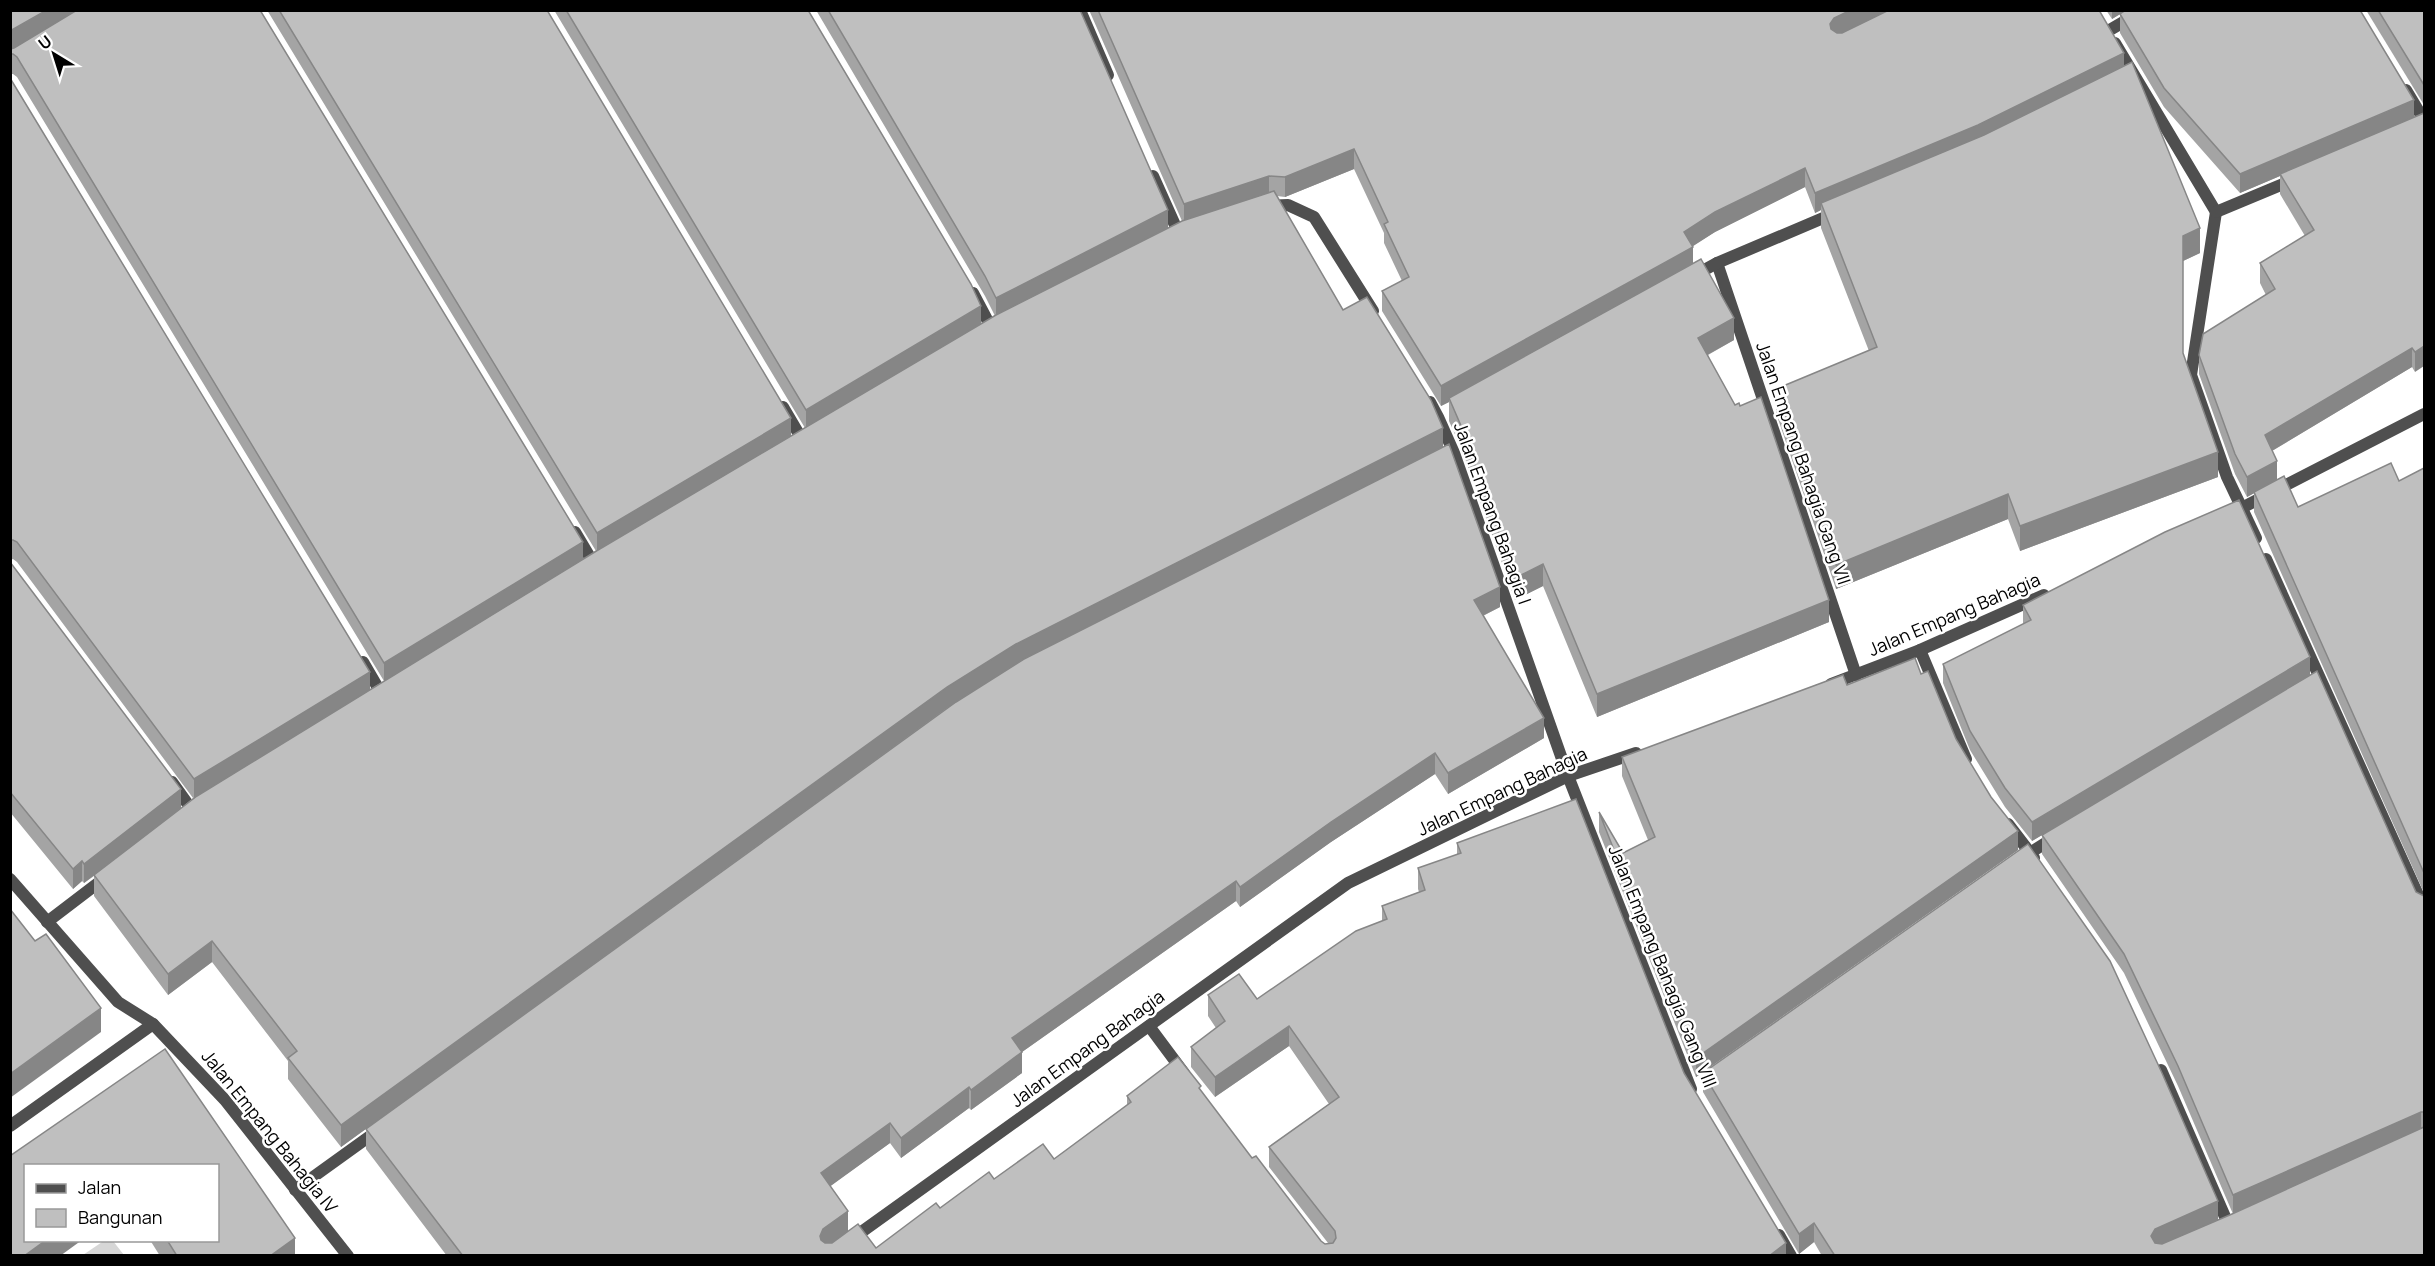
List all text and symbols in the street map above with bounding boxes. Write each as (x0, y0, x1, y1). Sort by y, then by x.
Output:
north arrow (24, 24, 84, 84)
text: U (33, 30, 56, 54)
street label: Jalan Empang Bahagia Gang VII (1751, 339, 1857, 587)
street label: Jalan Empang Bahagia I (1449, 419, 1537, 607)
street label: Jalan Empang Bahagia (1864, 567, 2044, 661)
street label: Jalan Empang Bahagia (1413, 741, 1591, 841)
street label: Jalan Empang Bahagia Gang VIII (1603, 841, 1723, 1091)
street label: Jalan Empang Bahagia (1005, 984, 1169, 1112)
street label: Jalan Empang Bahagia IV (197, 1044, 343, 1218)
legend (24, 1164, 219, 1242)
text: Jalan (78, 1175, 121, 1199)
text: Bangunan (78, 1205, 162, 1229)

